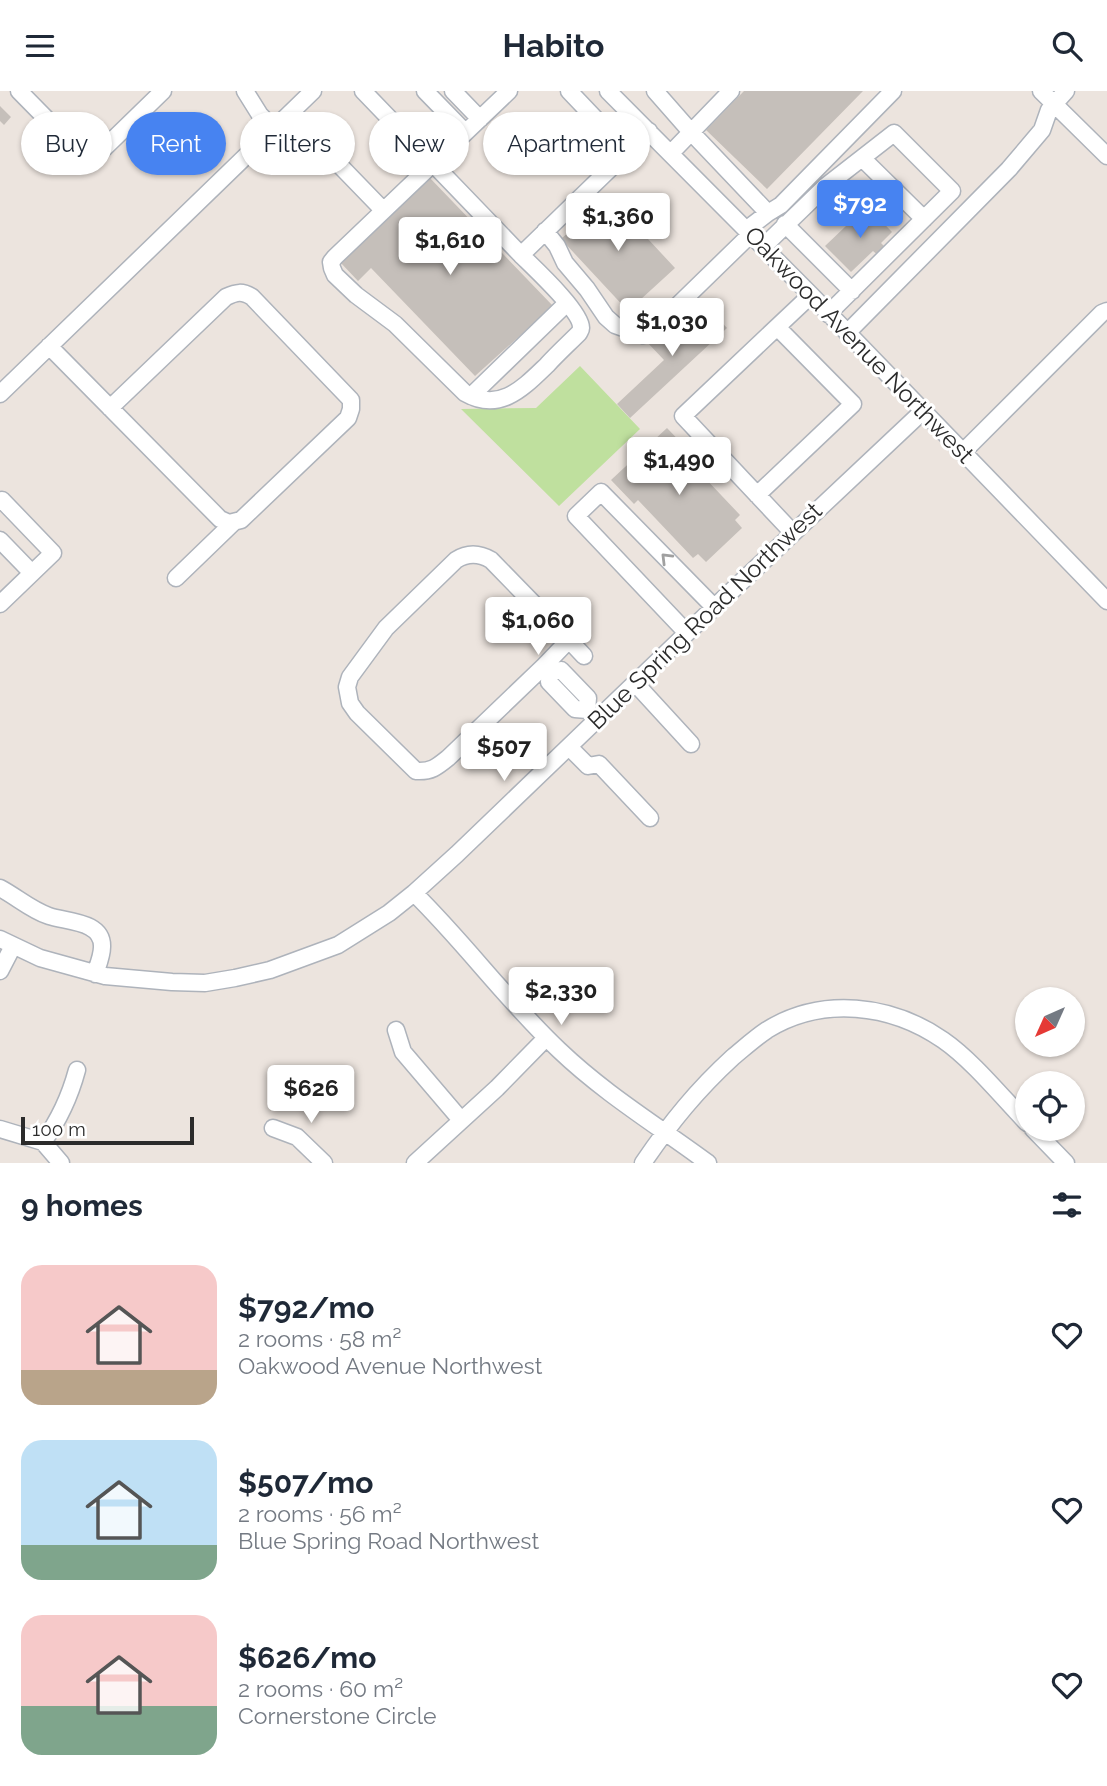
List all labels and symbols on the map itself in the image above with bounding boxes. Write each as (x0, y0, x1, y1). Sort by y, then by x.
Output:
pin: $792 (819, 181, 901, 240)
pin: $1,360 (561, 193, 675, 253)
pin: $1,610 (393, 218, 507, 277)
street label: Oakwood Avenue Northwest (739, 220, 980, 469)
pin: $1,030 (615, 299, 729, 358)
pin: $1,490 (622, 437, 736, 497)
street label: Blue Spring Road Northwest (582, 496, 828, 735)
one-way arrow (662, 554, 675, 567)
pin: $1,060 (481, 597, 595, 657)
pin: $507 (463, 723, 545, 783)
pin: $2,330 (504, 967, 618, 1027)
north arrow (1015, 987, 1085, 1057)
pin: $626 (270, 1065, 352, 1125)
scale bar (21, 1114, 194, 1146)

